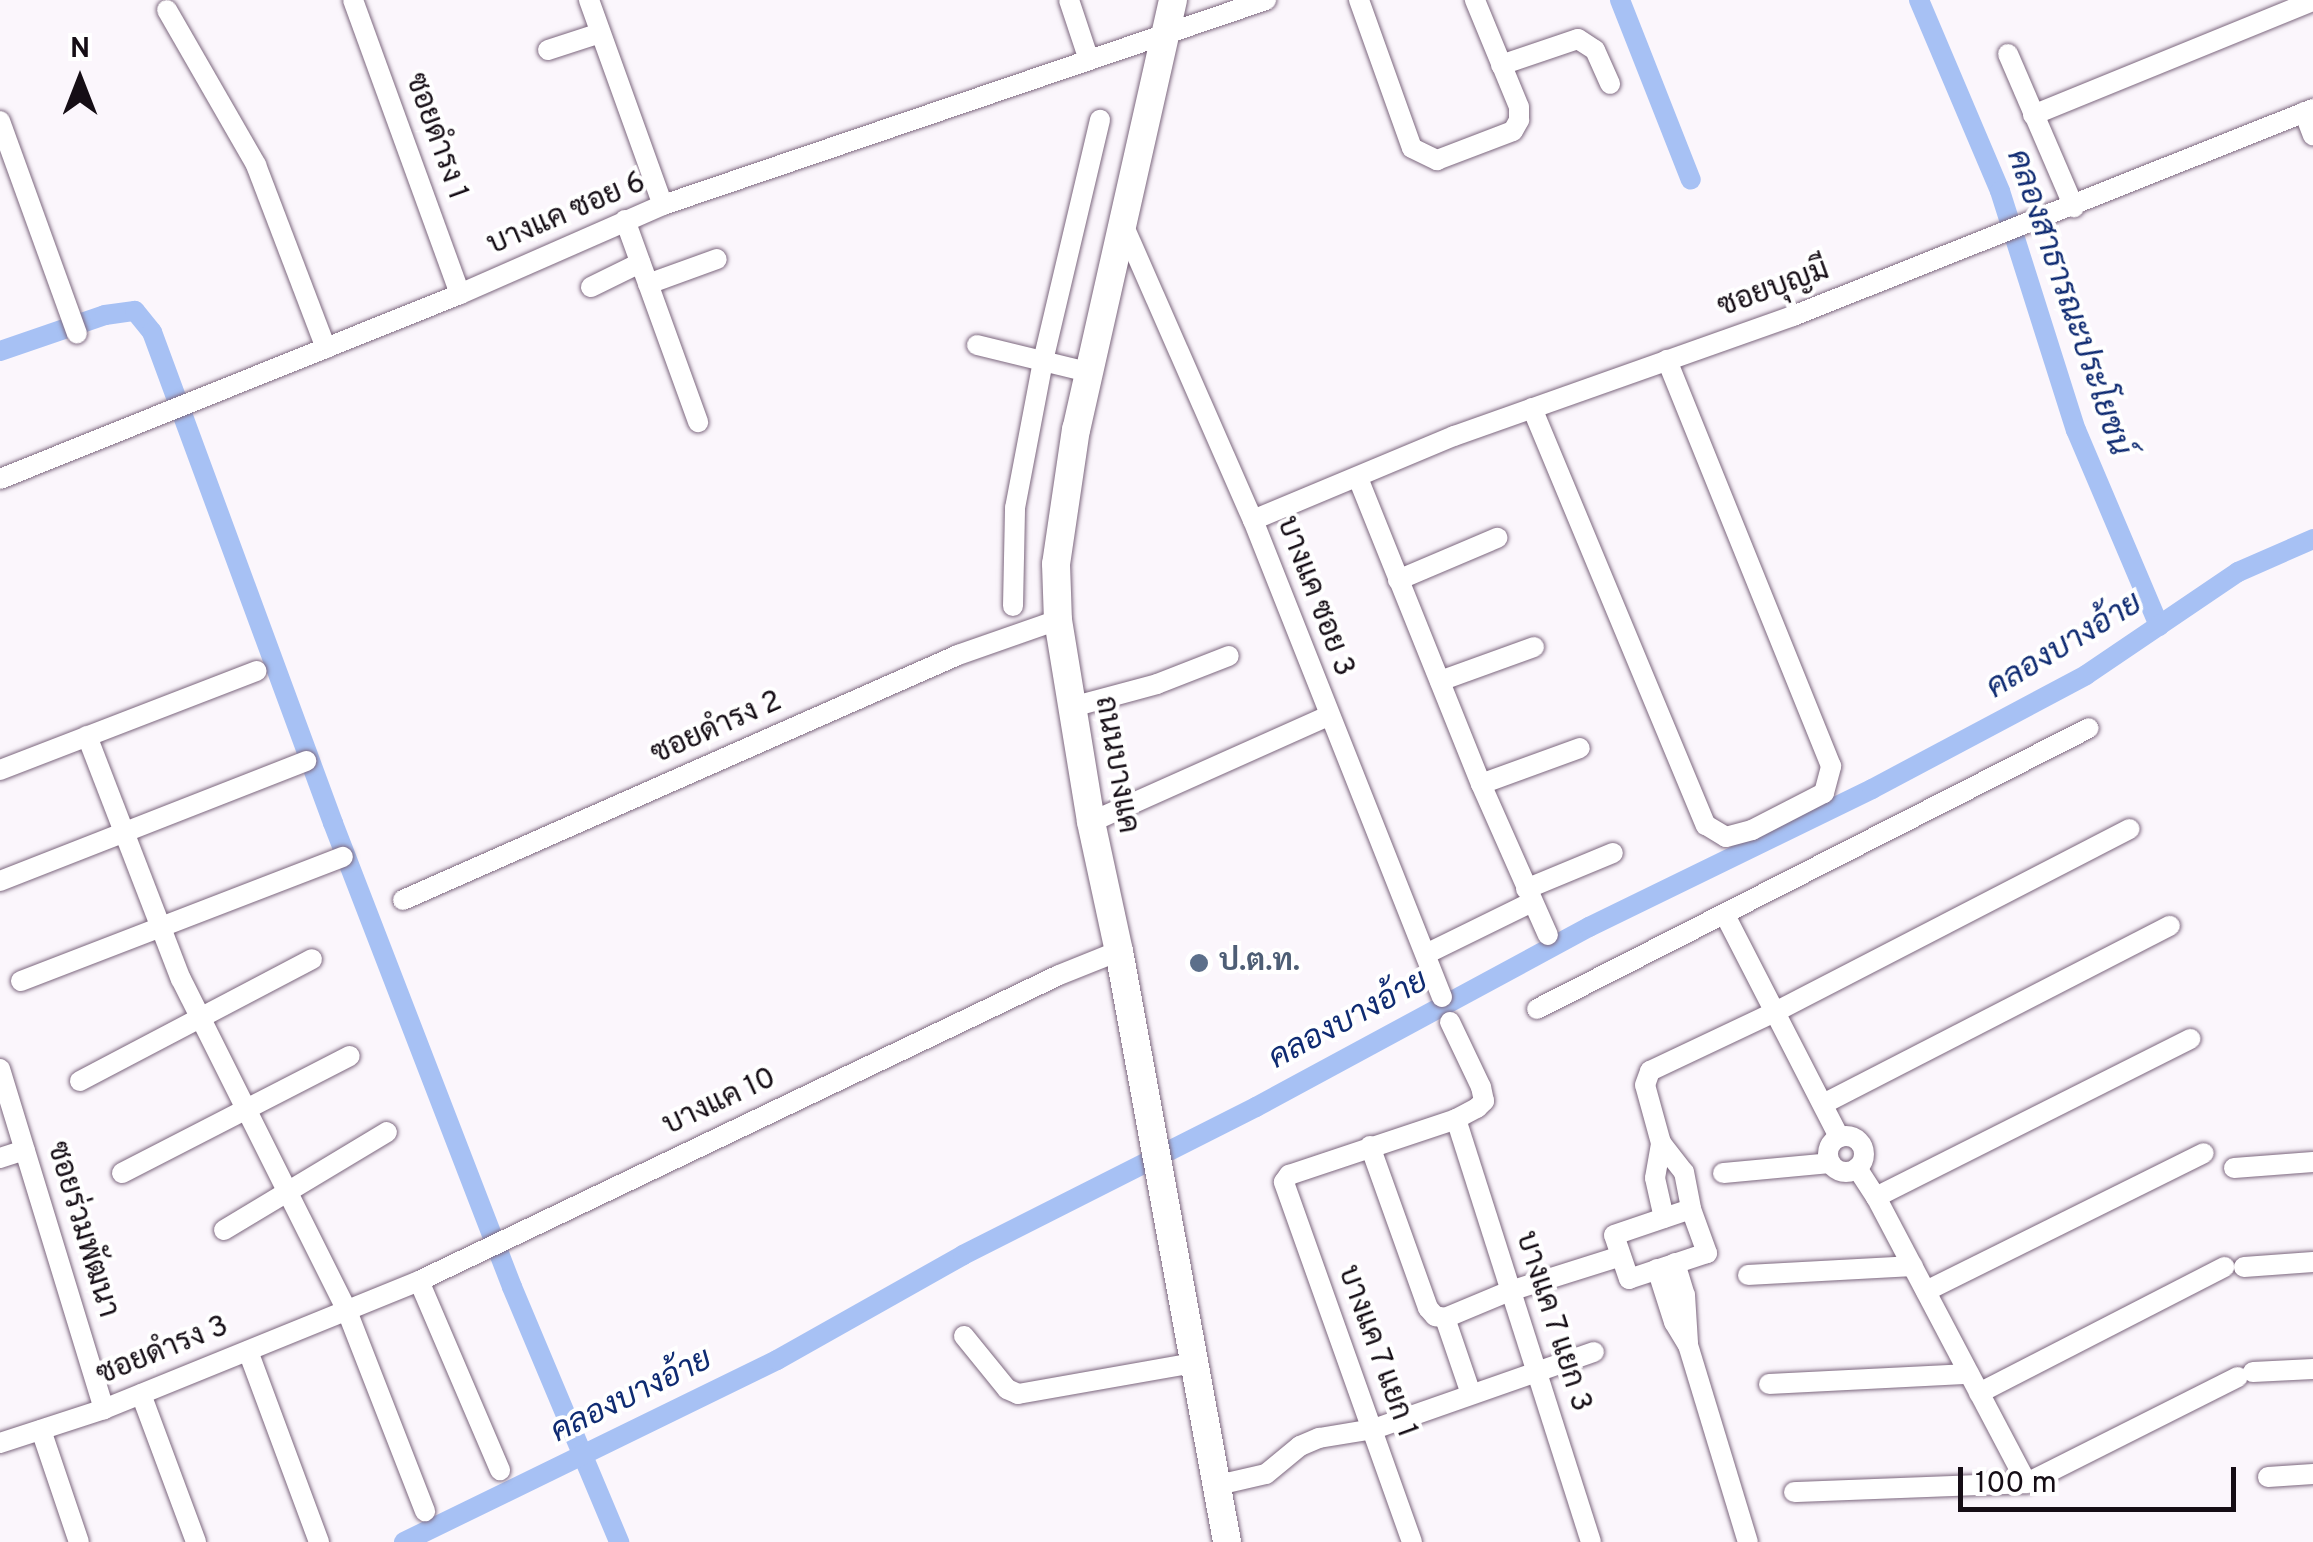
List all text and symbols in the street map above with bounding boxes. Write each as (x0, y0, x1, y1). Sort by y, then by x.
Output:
north arrow (30, 30, 130, 130)
text: N (70, 32, 90, 68)
street label: ซอยดำรง 1 (396, 69, 474, 205)
water label: คลองสาธารณะประโยชน์ (1997, 145, 2137, 461)
street label: บางแค ซอย 6 (483, 166, 651, 264)
street label: ซอยบุญมี (1713, 253, 1835, 327)
street label: บางแค ซอย 3 (1267, 512, 1361, 682)
water label: คลองบางอ้าย (1980, 586, 2150, 708)
street label: ซอยดำรง 2 (646, 684, 788, 774)
street label: ถนนบางแค (1085, 694, 1145, 836)
place label: ป.ต.ท. (1219, 945, 1300, 981)
marker: ป.ต.ท. (1188, 952, 1210, 974)
water label: คลองบางอ้าย (1263, 963, 1435, 1079)
street label: บางแค 10 (658, 1061, 782, 1145)
street label: ซอยร่วมพัฒนา (37, 1138, 125, 1322)
street label: บางแค 7 แยก 3 (1506, 1226, 1598, 1418)
street label: บางแค 7 แยก 1 (1328, 1260, 1424, 1444)
street label: ซอยดำรง 3 (92, 1309, 234, 1395)
water label: คลองบางอ้าย (545, 1342, 719, 1452)
scale bar (1963, 1447, 2240, 1509)
text: 100 m (1975, 1466, 2057, 1503)

